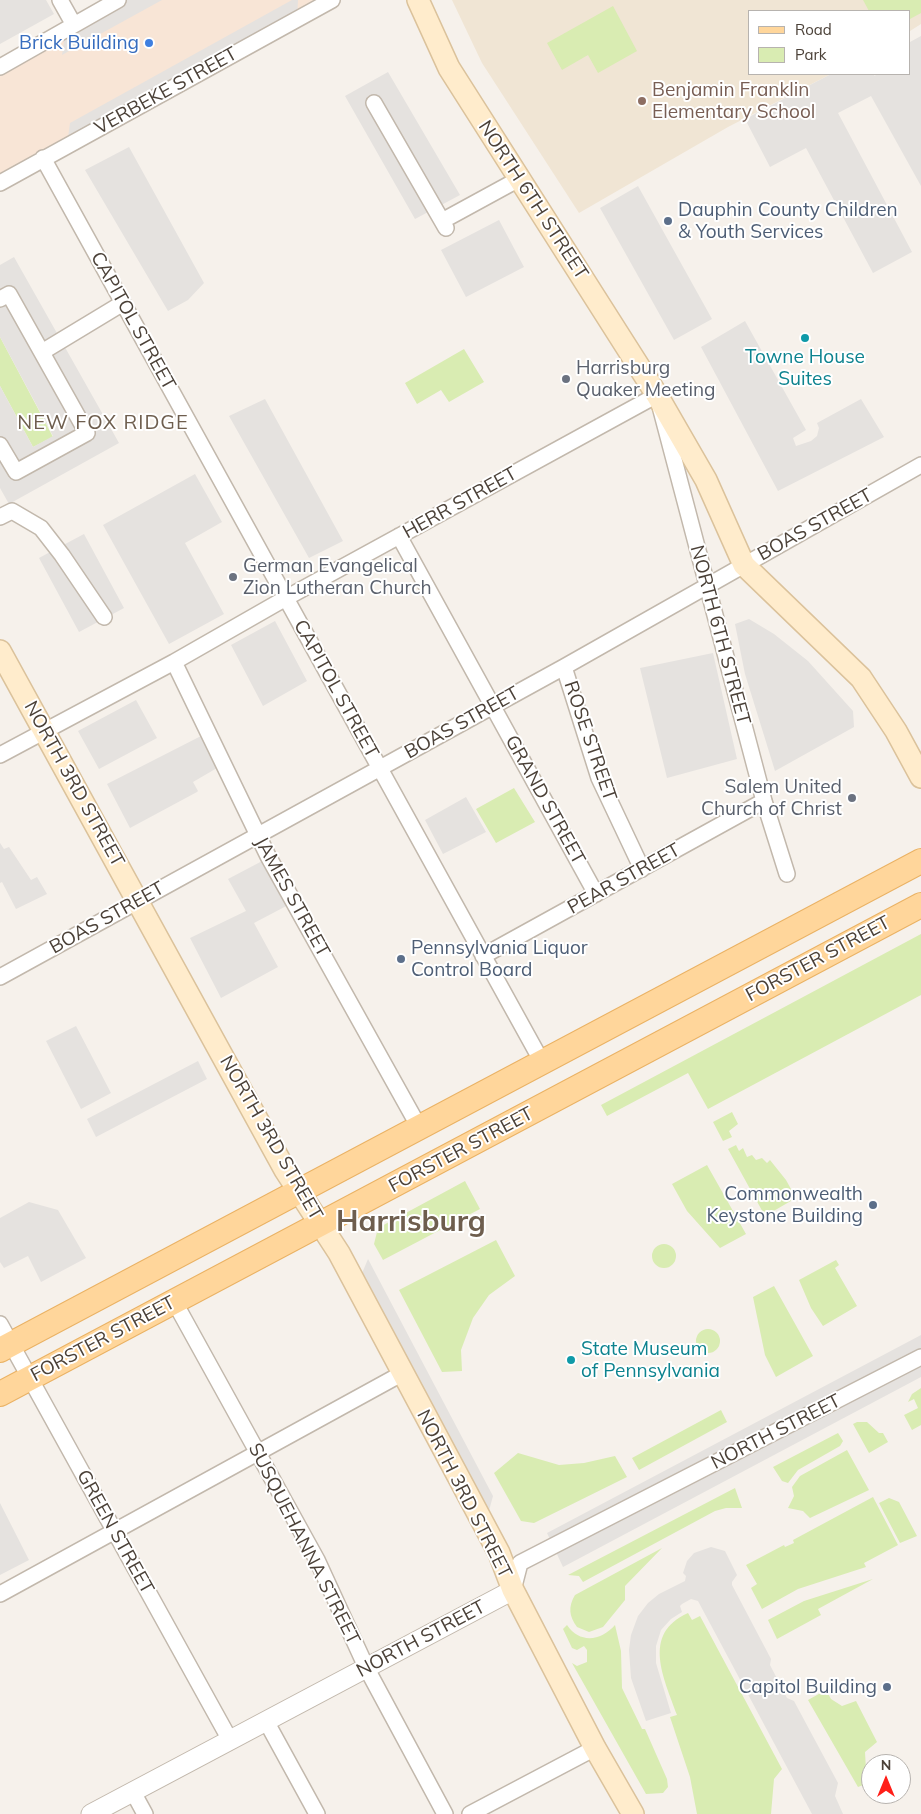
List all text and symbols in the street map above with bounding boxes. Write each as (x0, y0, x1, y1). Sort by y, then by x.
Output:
legend (748, 10, 911, 75)
text: Road (795, 20, 832, 39)
place label: Brick Building (19, 32, 139, 54)
marker: Brick Building (143, 37, 155, 49)
street label: VERBEKE STREET (91, 42, 241, 140)
text: Park (795, 45, 827, 64)
place label: Benjamin Franklin Elementary School (652, 79, 815, 123)
marker: Benjamin Franklin Elementary School (636, 95, 648, 107)
street label: NORTH 6TH STREET (473, 116, 593, 284)
place label: Dauphin County Children & Youth Services (678, 199, 898, 243)
marker: Dauphin County Children & Youth Services (662, 215, 674, 227)
street label: CAPITOL STREET (86, 248, 180, 394)
marker: Towne House Suites (799, 332, 811, 344)
place label: Towne House Suites (745, 346, 865, 390)
place label: Harrisburg Quaker Meeting (576, 357, 715, 401)
marker: Harrisburg Quaker Meeting (560, 373, 572, 385)
district label: NEW FOX RIDGE (16, 411, 190, 435)
street label: HERR STREET (399, 462, 521, 544)
street label: BOAS STREET (754, 484, 876, 566)
street label: NORTH 6TH STREET (685, 543, 755, 727)
place label: German Evangelical Zion Lutheran Church (243, 555, 432, 599)
marker: German Evangelical Zion Lutheran Church (227, 571, 239, 583)
street label: CAPITOL STREET (289, 616, 383, 762)
street label: ROSE STREET (559, 678, 621, 804)
street label: BOAS STREET (401, 682, 523, 764)
street label: NORTH 3RD STREET (19, 697, 129, 871)
street label: GRAND STREET (500, 732, 590, 868)
place label: Salem United Church of Christ (701, 776, 842, 820)
marker: Salem United Church of Christ (846, 792, 858, 804)
street label: JAMES STREET (250, 833, 334, 961)
street label: PEAR STREET (564, 839, 684, 919)
street label: BOAS STREET (46, 877, 168, 959)
street label: FORSTER STREET (742, 911, 894, 1007)
place label: Pennsylvania Liquor Control Board (411, 937, 588, 981)
marker: Pennsylvania Liquor Control Board (395, 953, 407, 965)
street label: NORTH 3RD STREET (215, 1052, 327, 1224)
street label: FORSTER STREET (385, 1102, 537, 1198)
place label: Commonwealth Keystone Building (706, 1183, 863, 1227)
marker: Commonwealth Keystone Building (867, 1199, 879, 1211)
district label: Harrisburg (336, 1205, 486, 1239)
street label: FORSTER STREET (27, 1291, 179, 1387)
place label: State Museum of Pennsylvania (581, 1338, 720, 1382)
marker: State Museum of Pennsylvania (565, 1354, 577, 1366)
street label: NORTH STREET (707, 1390, 845, 1474)
street label: NORTH 3RD STREET (412, 1406, 516, 1582)
street label: SUSQUEHANNA STREET (243, 1440, 365, 1648)
street label: GREEN STREET (72, 1466, 158, 1598)
street label: NORTH STREET (353, 1596, 489, 1682)
place label: Capitol Building (739, 1676, 877, 1698)
marker: Capitol Building (881, 1681, 893, 1693)
north arrow (861, 1754, 911, 1804)
text: N (881, 1756, 891, 1774)

